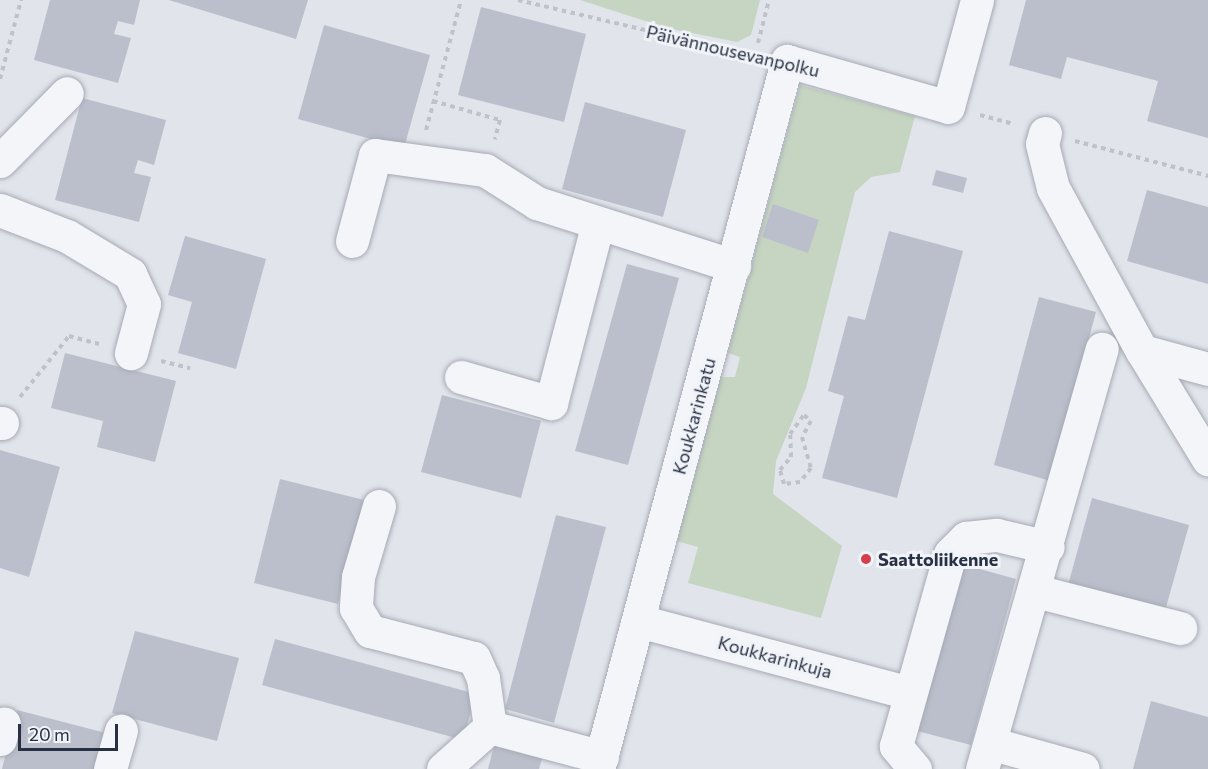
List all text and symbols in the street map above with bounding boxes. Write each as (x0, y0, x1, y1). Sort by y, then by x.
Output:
street label: Päivännousevanpolku (644, 21, 822, 81)
street label: Koukkarinkatu (668, 355, 720, 477)
place label: Saattoliikenne (878, 548, 998, 570)
marker: Saattoliikenne (859, 552, 873, 566)
street label: Koukkarinkuja (716, 631, 834, 683)
scale bar (21, 712, 122, 750)
text: 20 m (29, 723, 70, 745)

